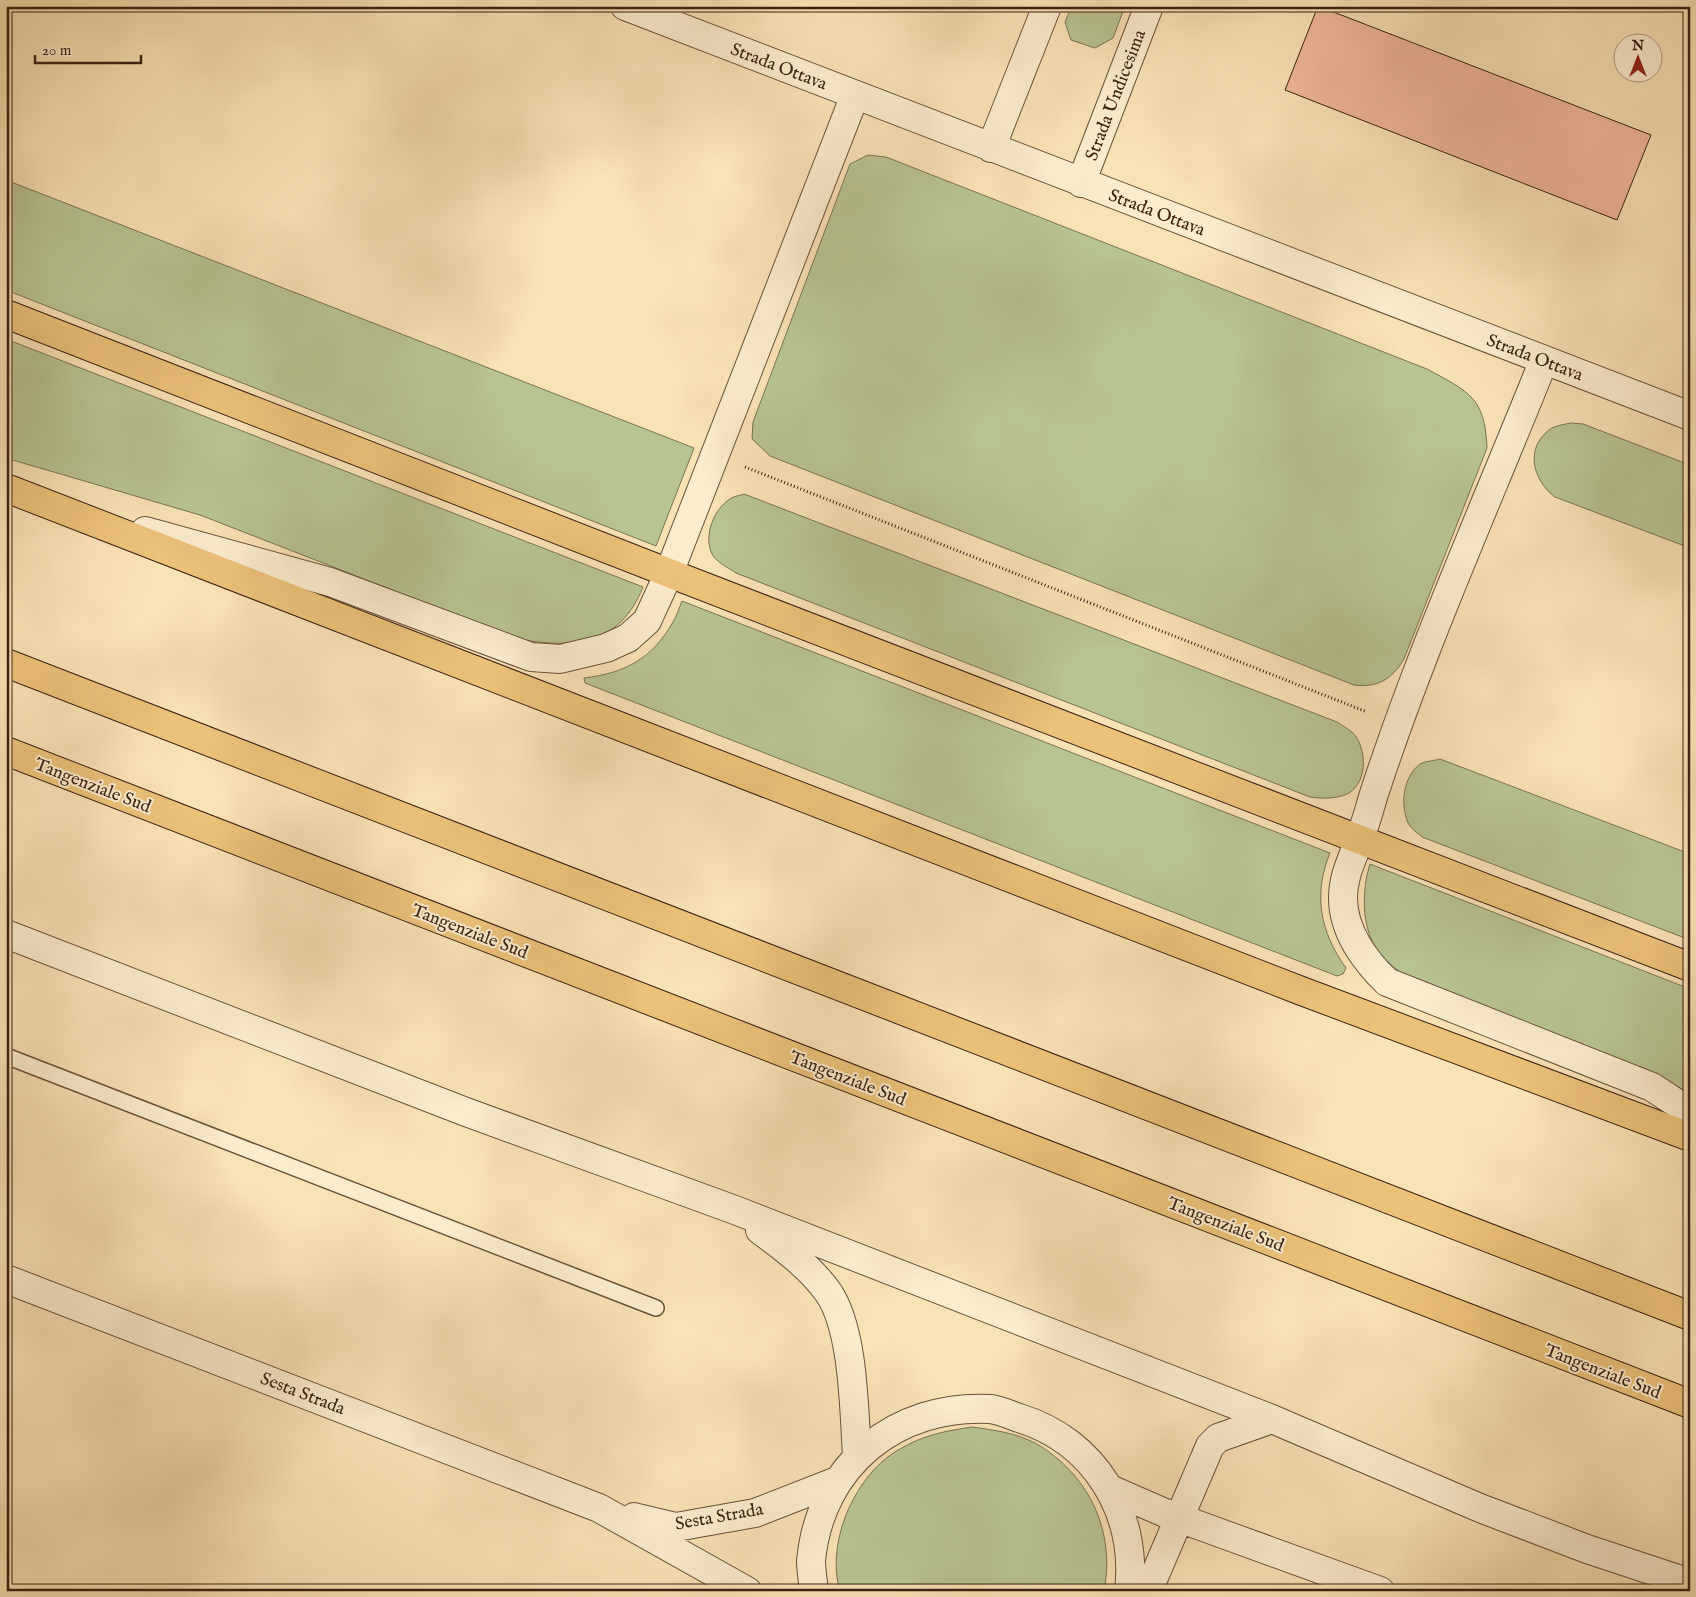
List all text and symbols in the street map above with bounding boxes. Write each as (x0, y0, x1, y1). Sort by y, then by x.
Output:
street label: Strada Undicesima (1081, 27, 1152, 164)
scale bar (35, 32, 141, 64)
north arrow (1614, 32, 1664, 82)
text: N (1631, 37, 1644, 55)
street label: Strada Ottava (727, 38, 830, 96)
text: 20 m (42, 41, 72, 60)
street label: Strada Ottava (1105, 184, 1208, 242)
street label: Strada Ottava (1483, 329, 1586, 387)
street label: Tangenziale Sud (31, 754, 154, 819)
street label: Tangenziale Sud (408, 900, 531, 965)
street label: Tangenziale Sud (786, 1047, 909, 1112)
street label: Tangenziale Sud (1164, 1193, 1287, 1258)
street label: Tangenziale Sud (1541, 1340, 1664, 1405)
street label: Sesta Strada (257, 1368, 348, 1421)
street label: Sesta Strada (674, 1498, 765, 1537)

